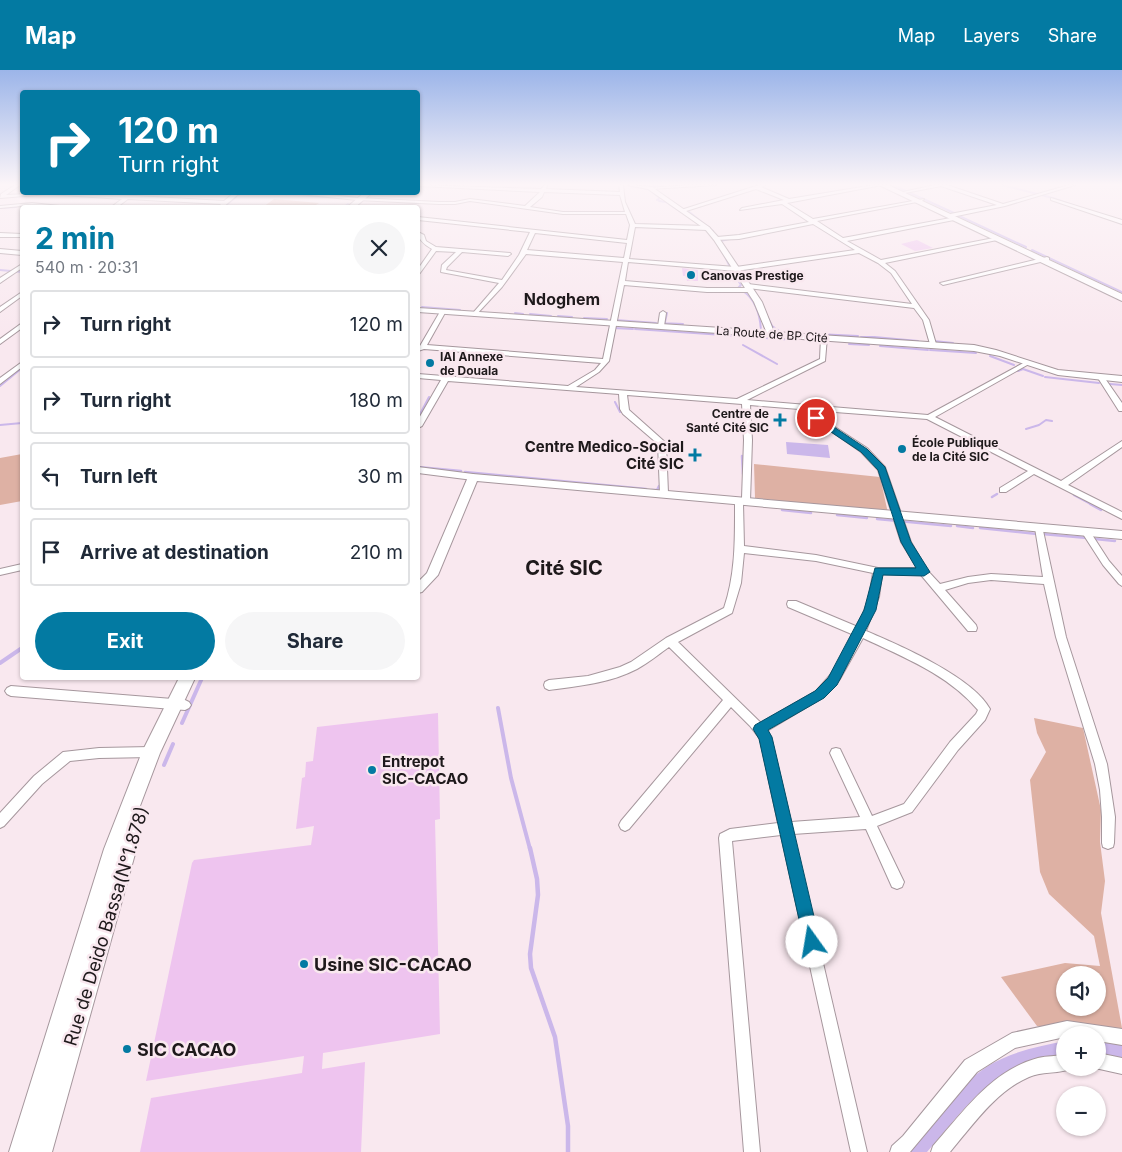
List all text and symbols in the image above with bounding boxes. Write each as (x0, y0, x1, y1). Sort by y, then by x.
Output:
text: Map (25, 21, 76, 50)
text: Map (898, 25, 935, 46)
text: Layers (963, 25, 1020, 46)
text: Share (1048, 25, 1097, 46)
text: 120 m (118, 109, 219, 151)
icon: right (35, 110, 100, 175)
text: Turn right (118, 151, 219, 177)
text: 2 min (35, 220, 115, 256)
button: close (353, 222, 405, 274)
text: 540 m · 20:31 (35, 257, 138, 277)
place label: Canovas Prestige (701, 268, 804, 283)
marker: Canovas Prestige (685, 269, 697, 281)
district label: Ndoghem (524, 289, 600, 309)
icon: right (37, 310, 65, 338)
text: Turn right (80, 313, 171, 336)
text: 120 m (350, 313, 403, 336)
street label: La Route de BP Cité (716, 323, 828, 345)
place label: IAI Annexe de Douala (440, 349, 503, 378)
marker: IAI Annexe de Douala (424, 357, 436, 369)
icon: right (37, 386, 65, 414)
text: Turn right (80, 389, 171, 412)
text: 180 m (350, 389, 403, 412)
pin (795, 397, 837, 439)
icon: arrive (802, 404, 830, 432)
place label: Centre de Santé Cité SIC (686, 406, 769, 435)
marker: Centre de Santé Cité SIC (773, 413, 787, 427)
place label: École Publique de la Cité SIC (912, 435, 998, 464)
place label: Centre Medico-Social Cité SIC (525, 437, 684, 473)
marker: École Publique de la Cité SIC (896, 443, 908, 455)
marker: Centre Medico-Social Cité SIC (688, 448, 702, 462)
icon: left (37, 462, 65, 490)
text: Turn left (80, 465, 158, 488)
text: 30 m (357, 465, 403, 488)
icon: arrive (37, 538, 65, 566)
text: Arrive at destination (80, 541, 269, 564)
text: 210 m (350, 541, 403, 564)
district label: Cité SIC (525, 556, 603, 580)
button: Exit (35, 612, 215, 670)
button: Share (225, 612, 405, 670)
place label: Entrepot SIC-CACAO (382, 752, 468, 788)
marker: Entrepot SIC-CACAO (366, 764, 378, 776)
street label: Rue de Deido Bassa(N°1.878) (60, 804, 152, 1048)
position arrow (785, 915, 837, 967)
place label: Usine SIC-CACAO (314, 954, 472, 975)
marker: Usine SIC-CACAO (298, 958, 310, 970)
map controls (1056, 966, 1106, 1136)
button: sound (1056, 966, 1106, 1016)
button: + (1056, 1026, 1106, 1076)
place label: SIC CACAO (137, 1039, 236, 1060)
marker: SIC CACAO (121, 1043, 133, 1055)
button: − (1056, 1086, 1106, 1136)

